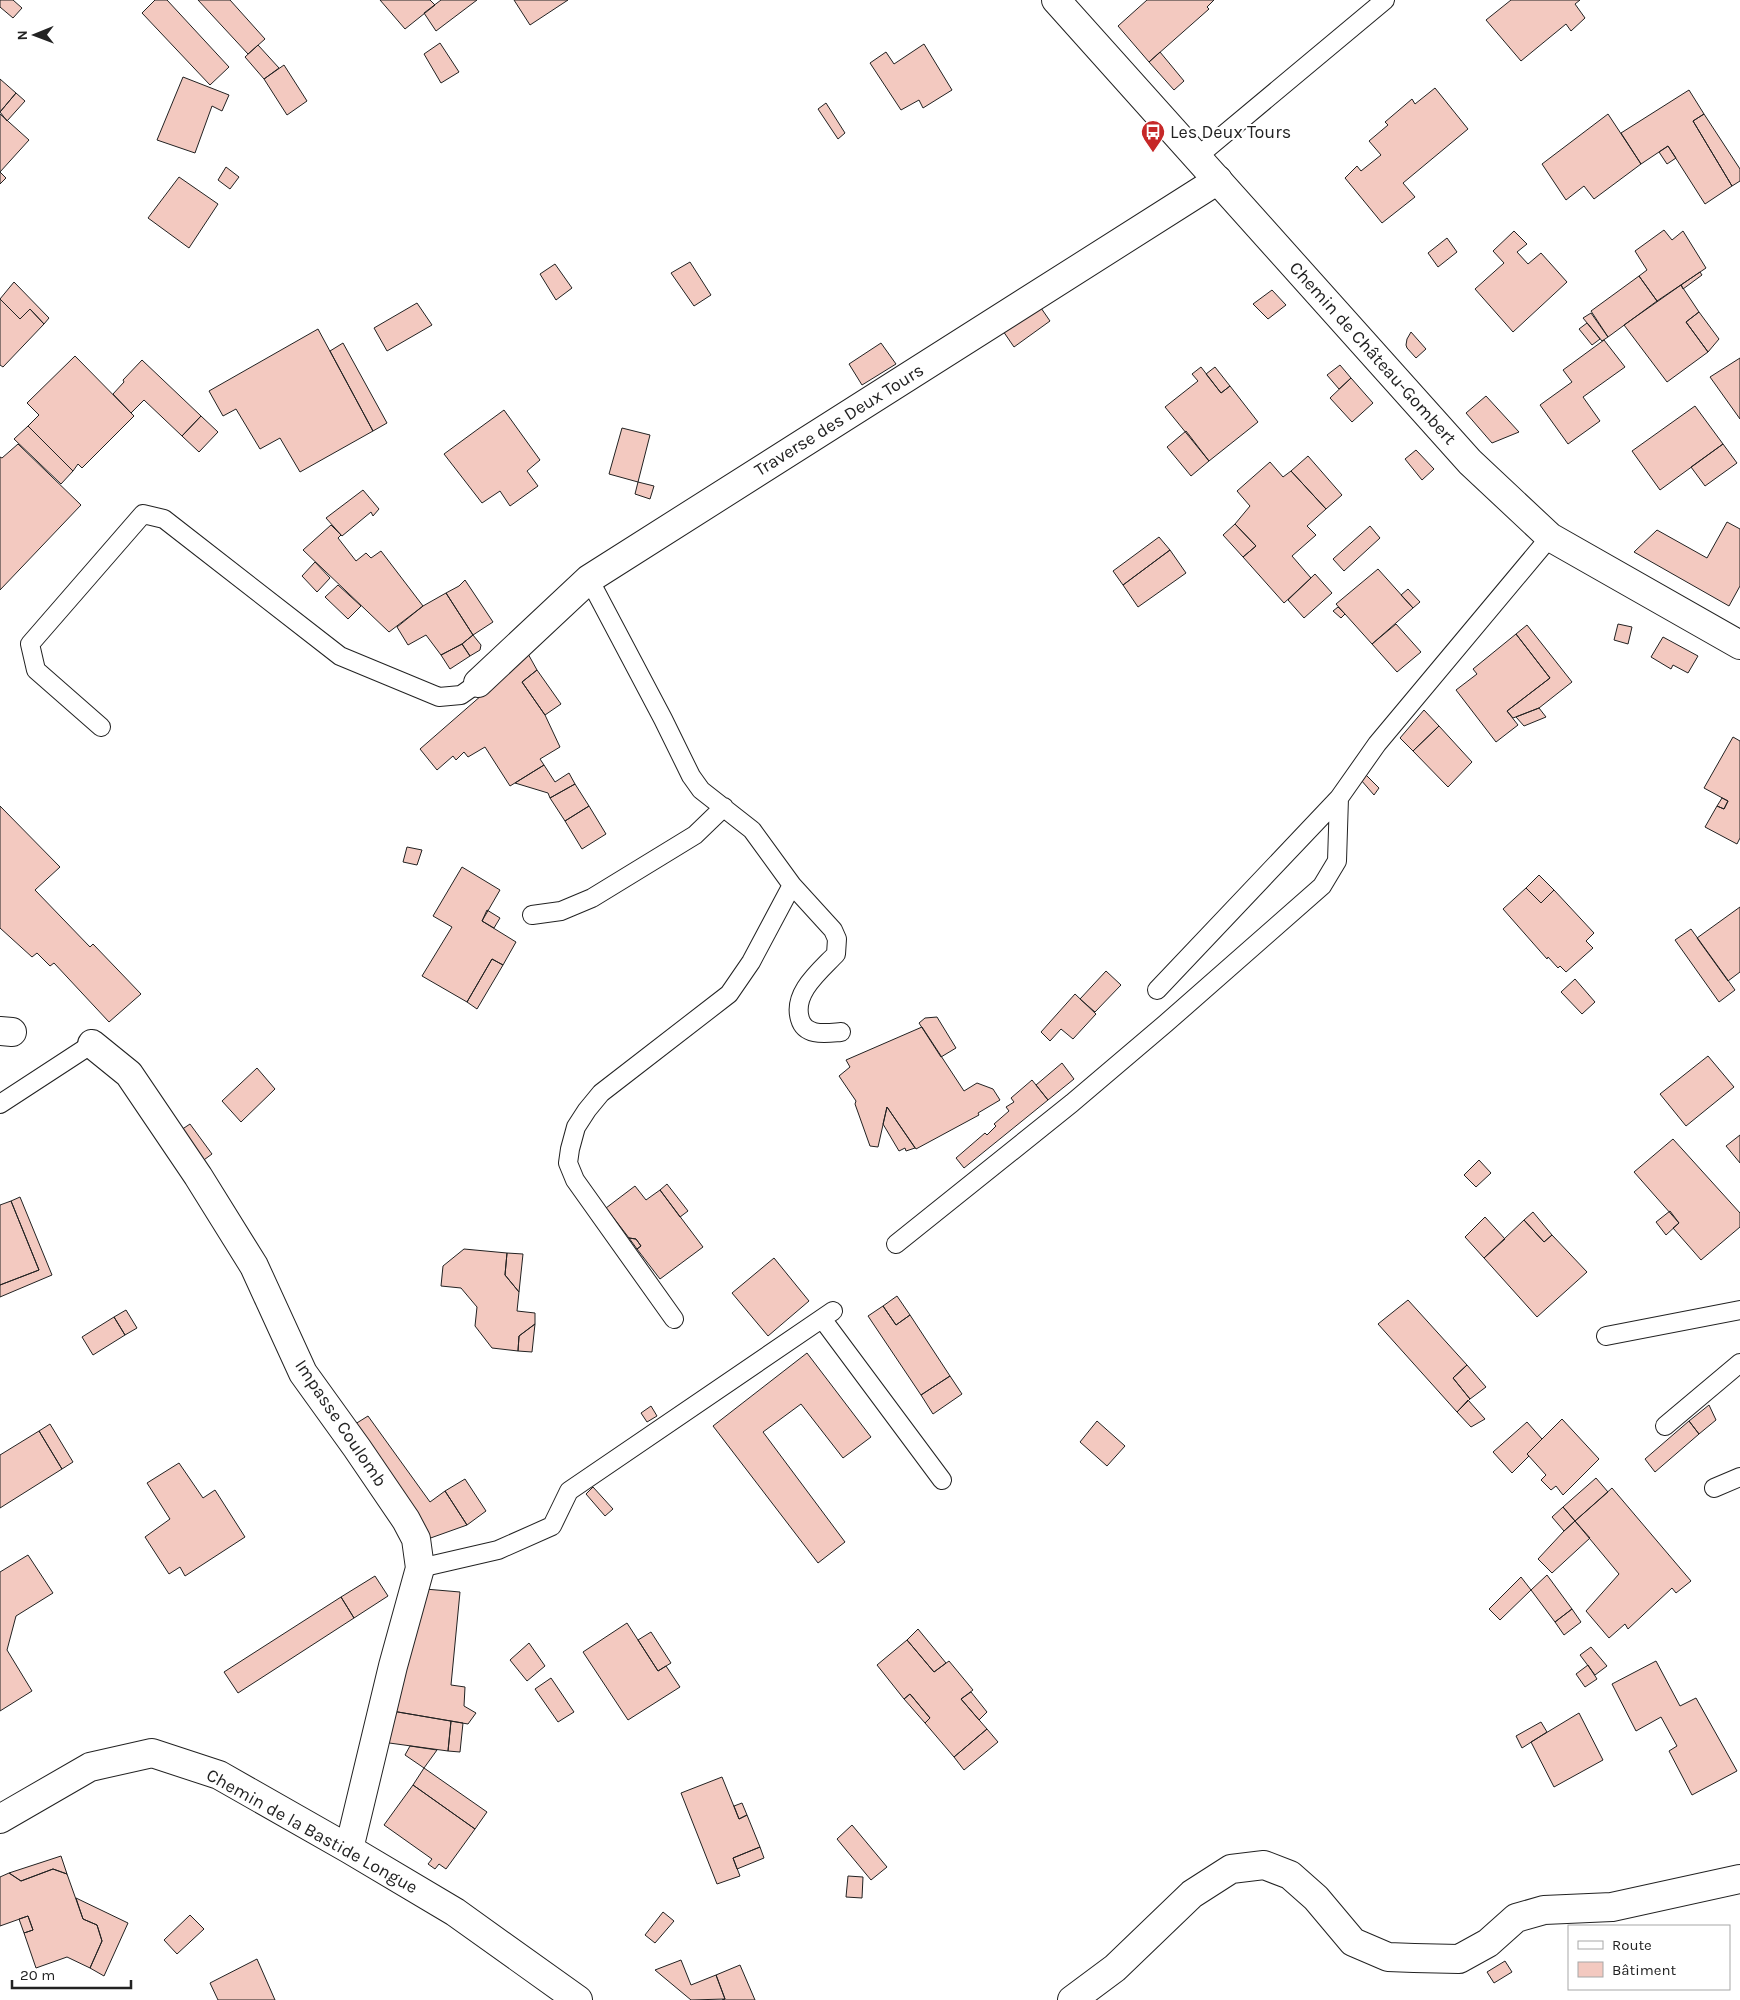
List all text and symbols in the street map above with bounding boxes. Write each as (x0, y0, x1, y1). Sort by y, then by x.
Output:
north arrow (10, 10, 60, 60)
text: N (14, 30, 31, 40)
bus stop icon: Les Deux Tours (1140, 119, 1166, 153)
place label: Les Deux Tours (1170, 121, 1291, 143)
street label: Chemin de Château-Gombert (1285, 257, 1461, 449)
street label: Traverse des Deux Tours (750, 359, 928, 481)
street label: Impasse Coulomb (290, 1355, 392, 1491)
street label: Chemin de la Bastide Longue (203, 1764, 421, 1898)
legend (1568, 1925, 1730, 1990)
text: Route (1612, 1936, 1652, 1954)
scale bar (12, 1958, 131, 1990)
text: Bâtiment (1612, 1961, 1676, 1979)
text: 20 m (20, 1966, 55, 1984)

